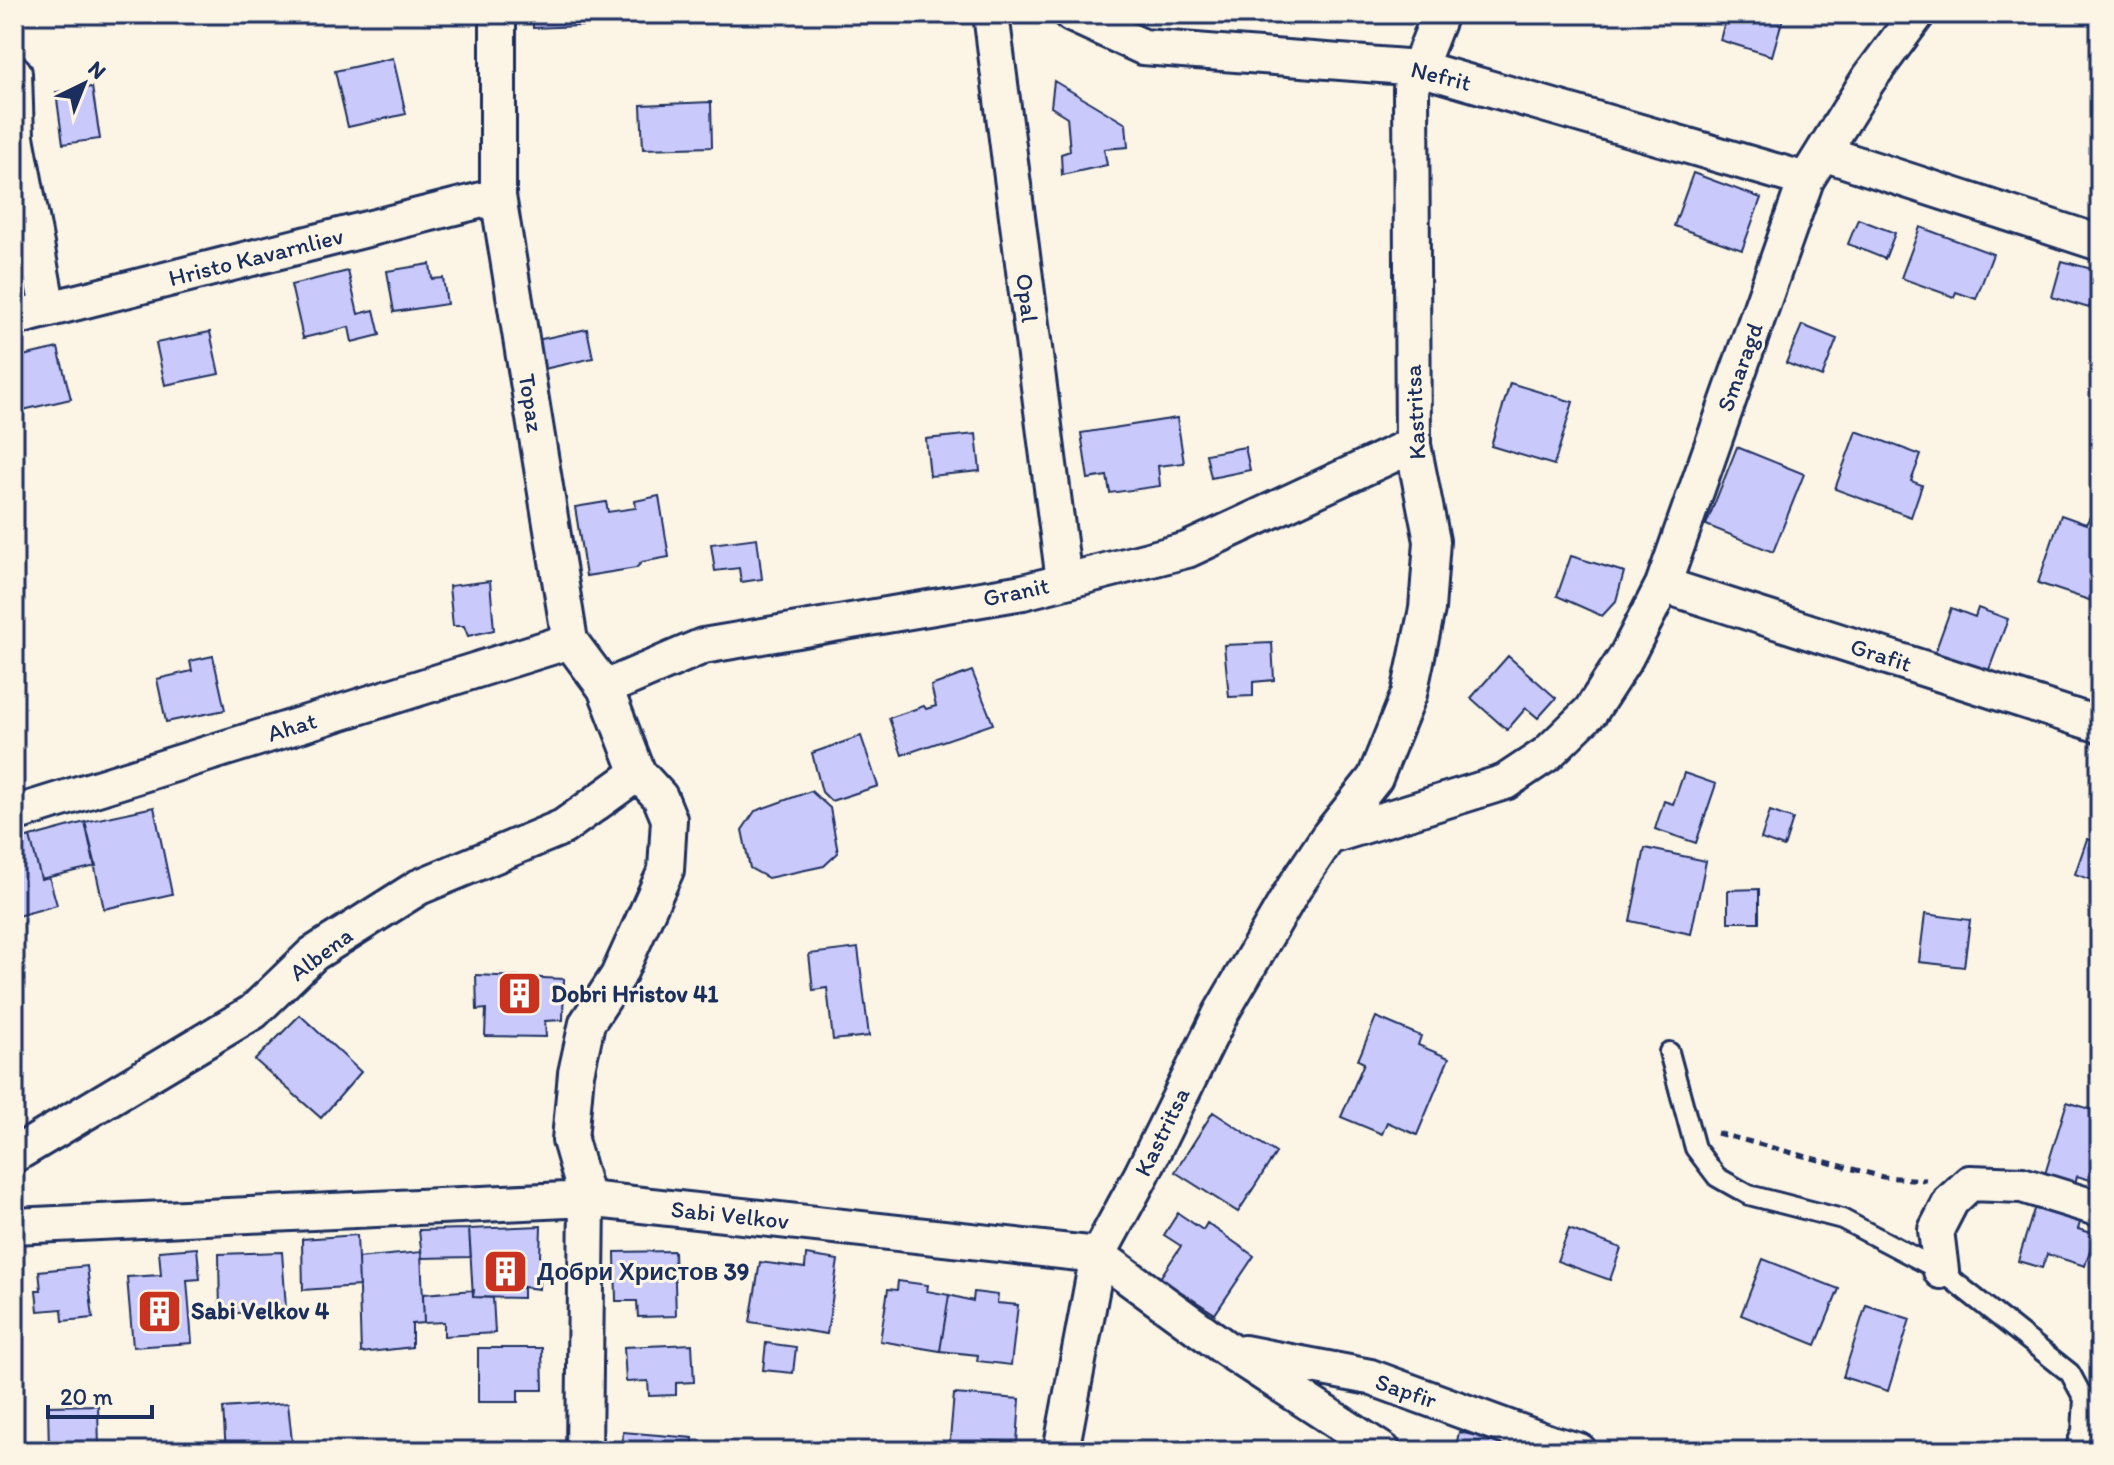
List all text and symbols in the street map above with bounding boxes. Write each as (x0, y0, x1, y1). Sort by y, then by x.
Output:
north arrow (44, 44, 124, 124)
street label: Nefrit (1408, 54, 1474, 97)
text: N (83, 55, 112, 85)
street label: Hristo Kavarnliev (165, 221, 346, 292)
street label: Opal (1010, 272, 1045, 324)
street label: Smaragd (1710, 318, 1769, 415)
street label: Kastritsa (1397, 363, 1431, 460)
street label: Topaz (513, 372, 550, 434)
street label: Granit (980, 570, 1051, 613)
street label: Grafit (1847, 631, 1916, 678)
street label: Ahat (264, 705, 320, 748)
street label: Albena (283, 920, 358, 987)
building icon: Dobri Hristov 41 (496, 970, 544, 1018)
place label: Dobri Hristov 41 (551, 979, 719, 1008)
street label: Kastritsa (1128, 1082, 1196, 1181)
street label: Sabi Velkov (670, 1194, 790, 1235)
building icon: Добри Христов 39 (482, 1248, 530, 1296)
place label: Добри Христов 39 (537, 1257, 749, 1286)
building icon: Sabi Velkov 4 (136, 1287, 184, 1335)
place label: Sabi Velkov 4 (191, 1296, 330, 1325)
street label: Sapfir (1372, 1367, 1441, 1414)
scale bar (48, 1369, 152, 1419)
text: 20 m (60, 1382, 113, 1411)

